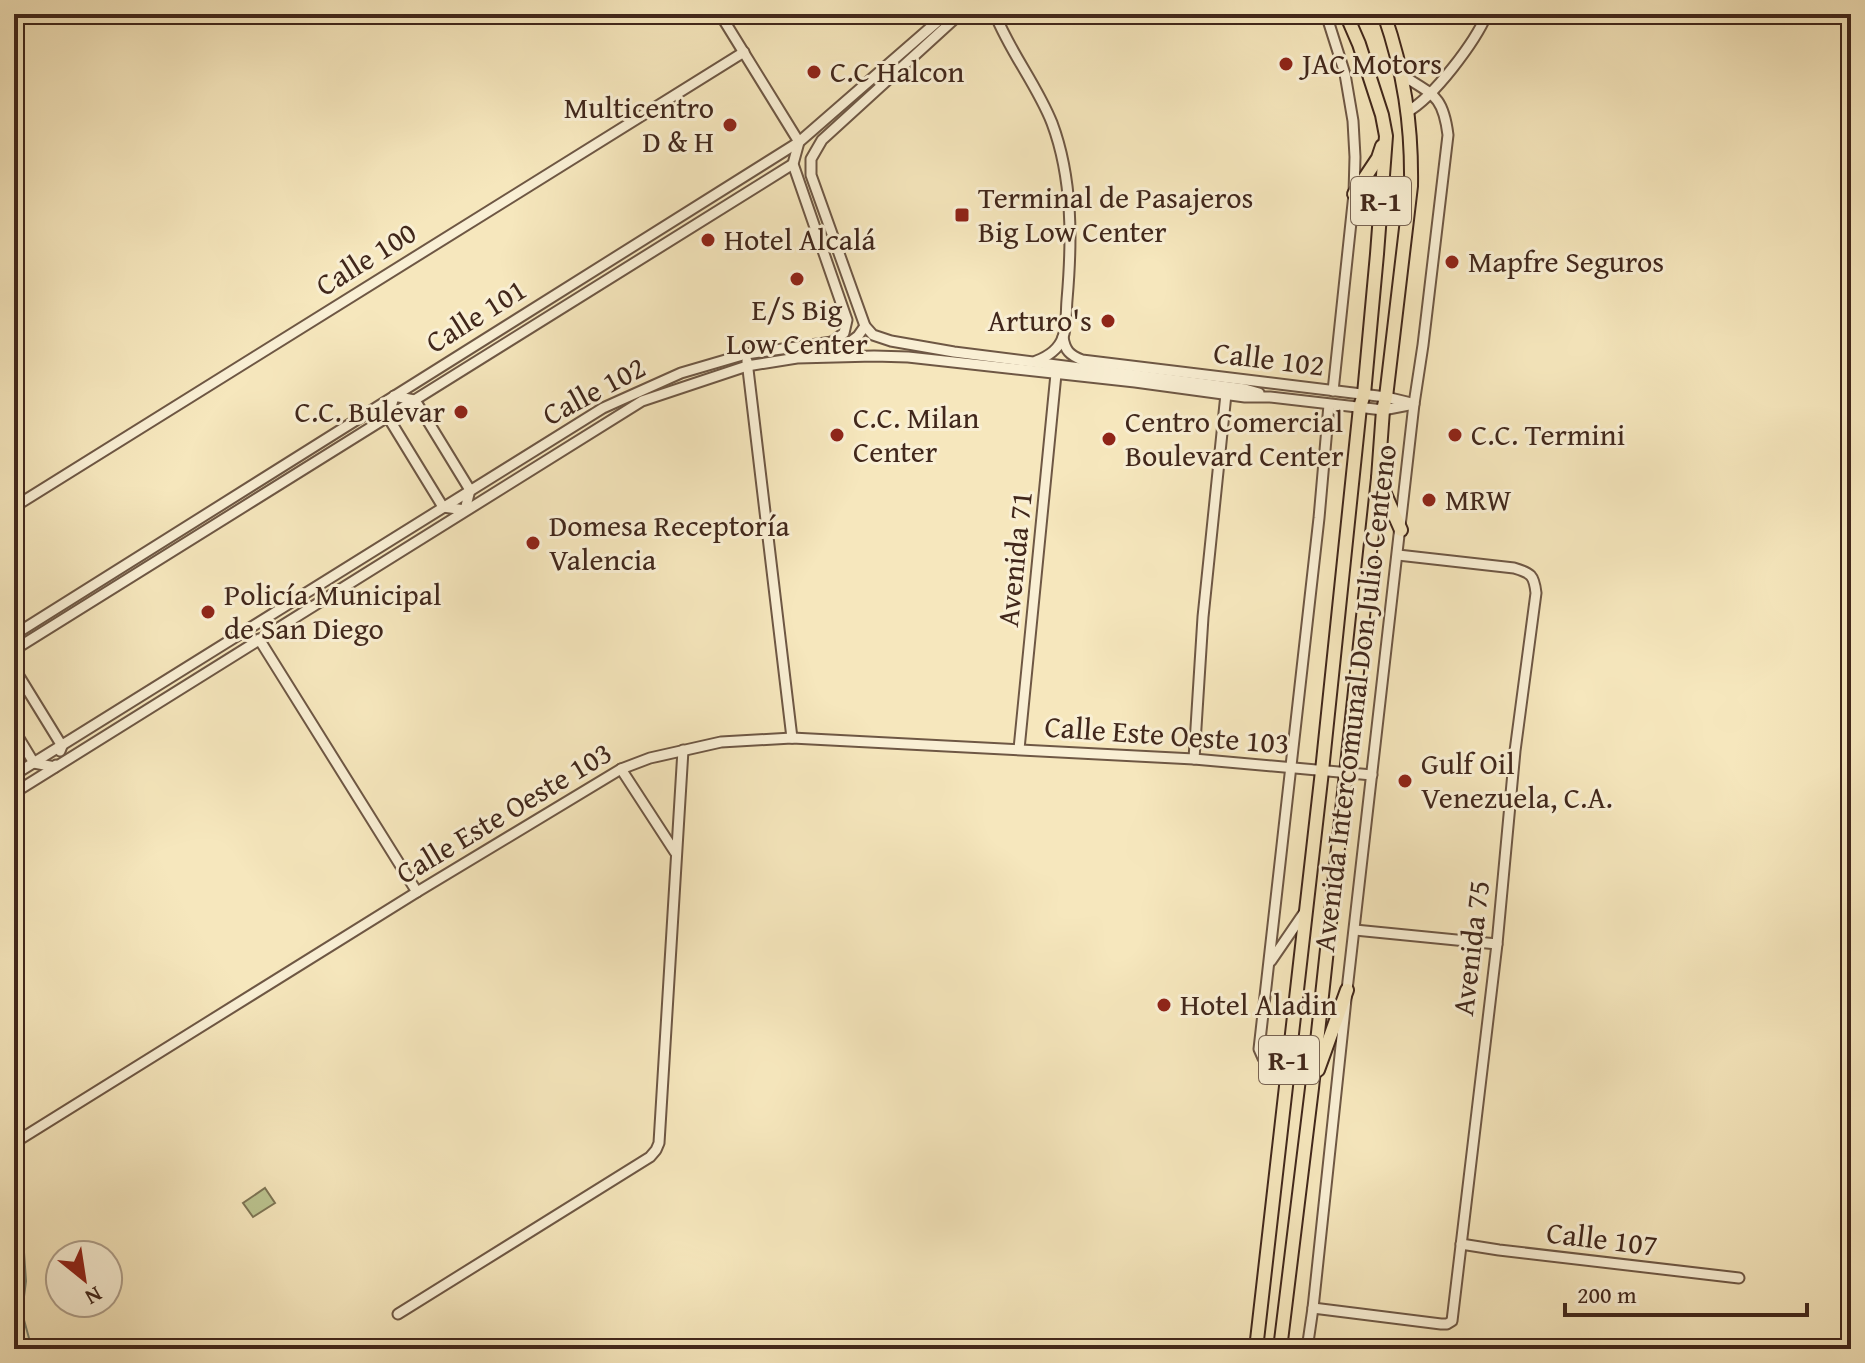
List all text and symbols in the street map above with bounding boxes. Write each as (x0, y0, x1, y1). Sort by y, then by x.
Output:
place label: JAC Motors (1298, 41, 1442, 85)
place label: C.C Halcon (830, 49, 965, 93)
marker: JAC Motors (1277, 55, 1295, 73)
marker: C.C Halcon (805, 63, 823, 81)
place label: Multicentro D & H (564, 85, 714, 163)
marker: Multicentro D & H (721, 116, 739, 134)
place label: Terminal de Pasajeros Big Low Center (978, 175, 1253, 253)
road number: R-1 (1351, 177, 1411, 225)
marker: Terminal de Pasajeros Big Low Center (953, 206, 971, 224)
street label: Calle 100 (307, 210, 424, 306)
place label: Hotel Alcalá (724, 217, 876, 261)
marker: Hotel Alcalá (699, 231, 717, 249)
place label: Mapfre Seguros (1468, 239, 1664, 283)
marker: Mapfre Seguros (1443, 253, 1461, 271)
street label: Calle 101 (417, 267, 534, 363)
marker: E/S Big Low Center (788, 270, 806, 288)
place label: E/S Big Low Center (726, 287, 868, 365)
place label: Arturo's (988, 298, 1092, 342)
marker: Arturo's (1099, 312, 1117, 330)
street label: Calle 102 (1211, 329, 1327, 387)
street label: Calle 102 (534, 345, 653, 436)
place label: C.C. Bulevar (295, 389, 445, 433)
place label: C.C. Milan Center (853, 395, 979, 473)
place label: Centro Comercial Boulevard Center (1125, 399, 1344, 477)
marker: C.C. Bulevar (452, 403, 470, 421)
place label: C.C. Termini (1471, 412, 1625, 456)
marker: C.C. Milan Center (828, 426, 846, 444)
marker: C.C. Termini (1446, 426, 1464, 444)
marker: Centro Comercial Boulevard Center (1100, 430, 1118, 448)
street label: Avenida Intercomunal Don Julio Centeno (1301, 442, 1407, 954)
place label: MRW (1445, 477, 1512, 521)
street label: Avenida 71 (985, 489, 1043, 629)
marker: MRW (1420, 491, 1438, 509)
place label: Domesa Receptoría Valencia (549, 503, 790, 581)
marker: Domesa Receptoría Valencia (524, 534, 542, 552)
place label: Policía Municipal de San Diego (224, 572, 441, 650)
marker: Policía Municipal de San Diego (199, 603, 217, 621)
street label: Calle Este Oeste 103 (1043, 704, 1291, 765)
street label: Calle Este Oeste 103 (387, 730, 620, 894)
place label: Gulf Oil Venezuela, C.A. (1421, 741, 1613, 819)
marker: Gulf Oil Venezuela, C.A. (1396, 772, 1414, 790)
street label: Avenida 75 (1440, 878, 1500, 1018)
place label: Hotel Aladin (1180, 982, 1337, 1026)
marker: Hotel Aladin (1155, 996, 1173, 1014)
road number: R-1 (1259, 1036, 1319, 1084)
street label: Calle 107 (1544, 1209, 1660, 1267)
north arrow (44, 1239, 124, 1319)
scale bar (1565, 1267, 1807, 1317)
text: 200 m (1577, 1277, 1637, 1312)
text: N (79, 1279, 108, 1314)

